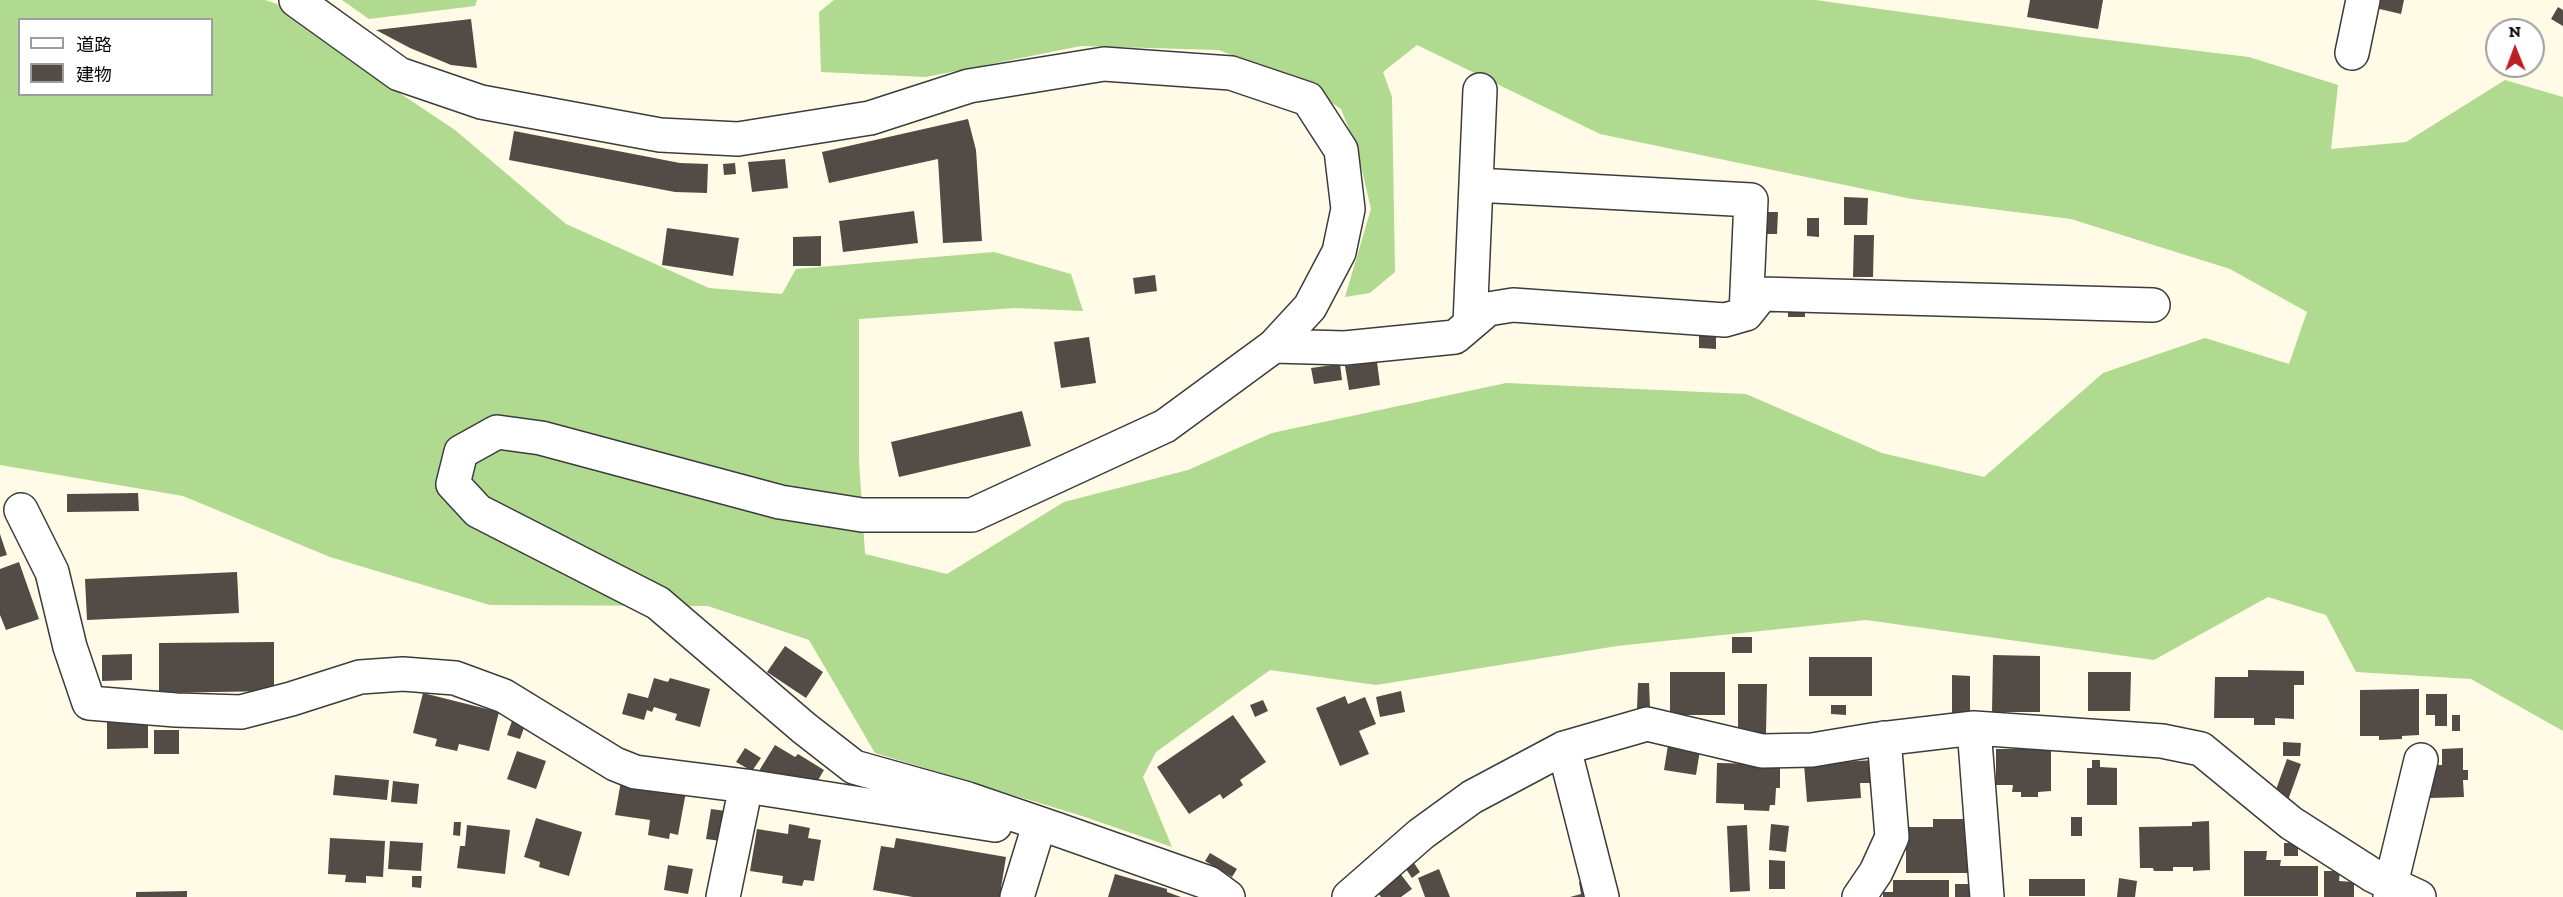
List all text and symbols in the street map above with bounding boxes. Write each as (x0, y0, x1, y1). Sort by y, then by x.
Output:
legend (18, 18, 213, 96)
north arrow (2485, 18, 2545, 78)
text: N (2508, 22, 2521, 41)
text: 道路 (76, 34, 112, 56)
text: 建物 (76, 64, 112, 86)

